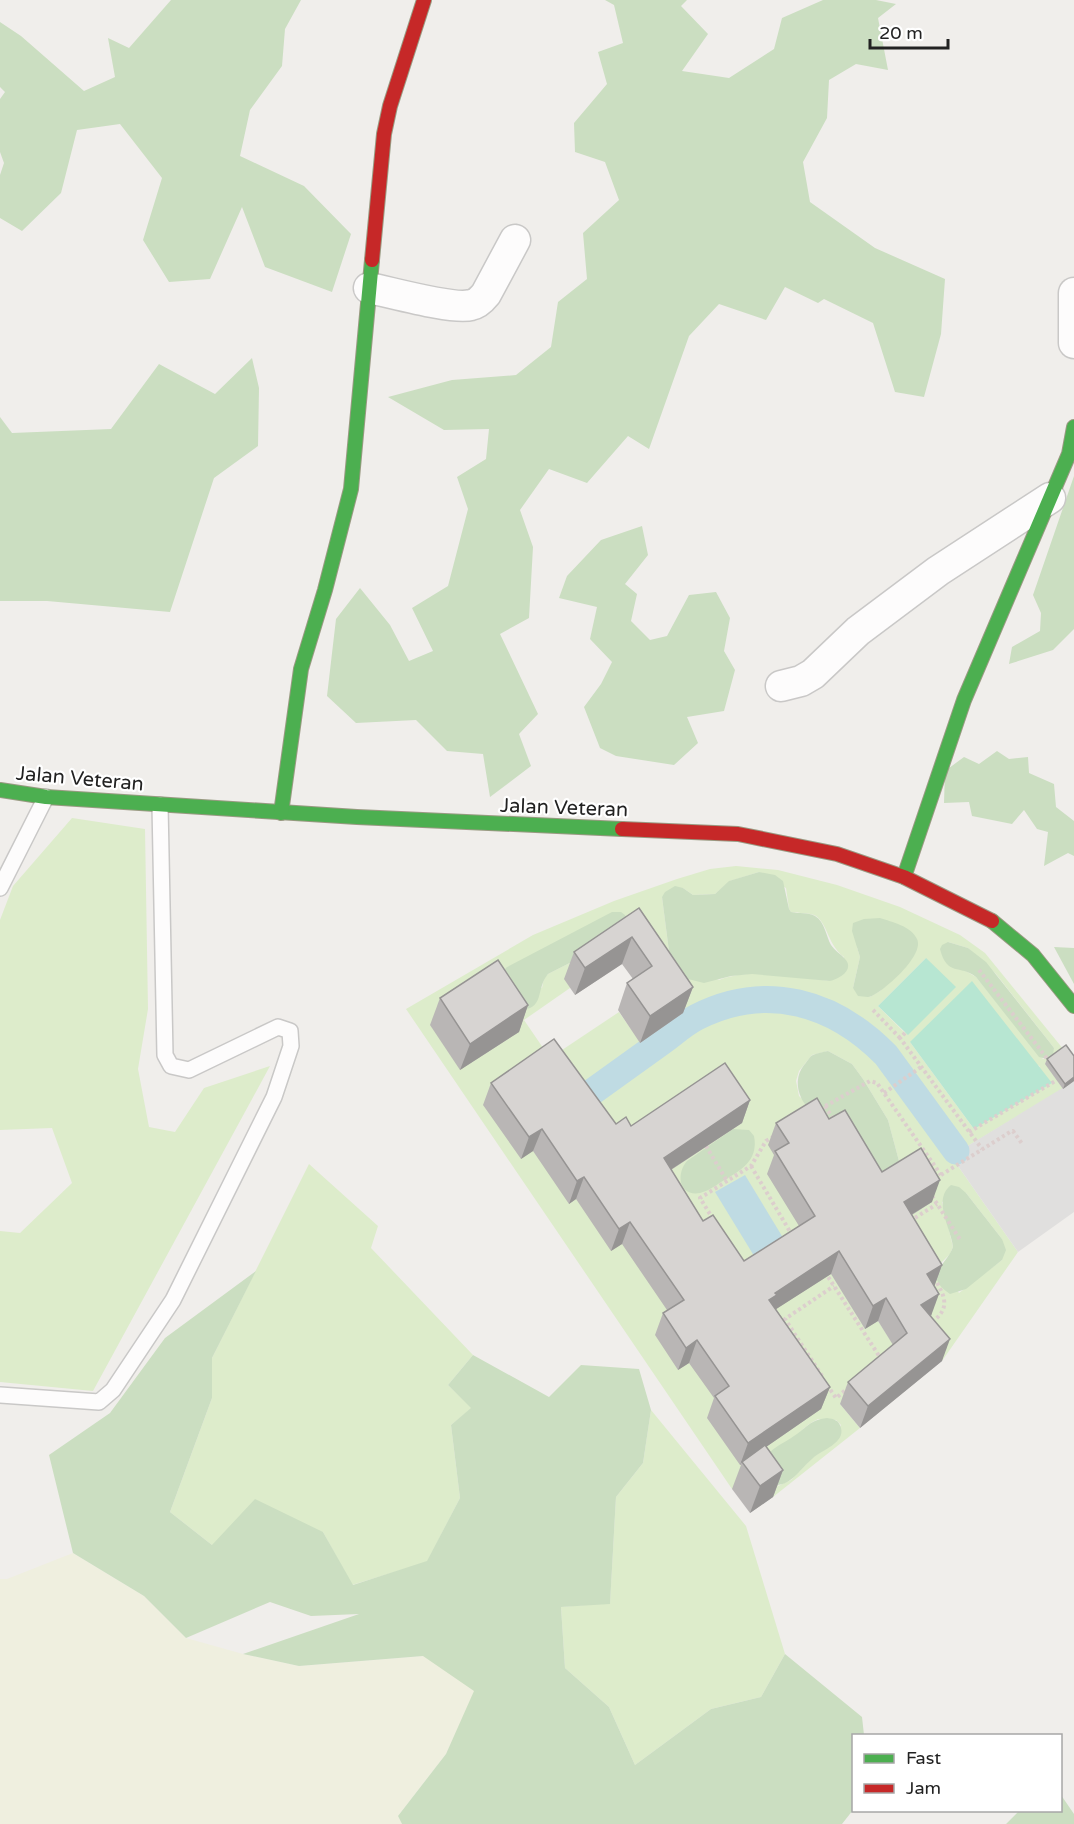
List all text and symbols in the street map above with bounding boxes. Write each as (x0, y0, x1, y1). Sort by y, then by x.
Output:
scale bar (870, 12, 948, 50)
text: 20 m (879, 22, 923, 44)
street label: Jalan Veteran (15, 761, 145, 797)
street label: Jalan Veteran (499, 794, 628, 822)
legend (852, 1734, 1062, 1812)
text: Fast (906, 1747, 941, 1769)
text: Jam (906, 1777, 941, 1799)

